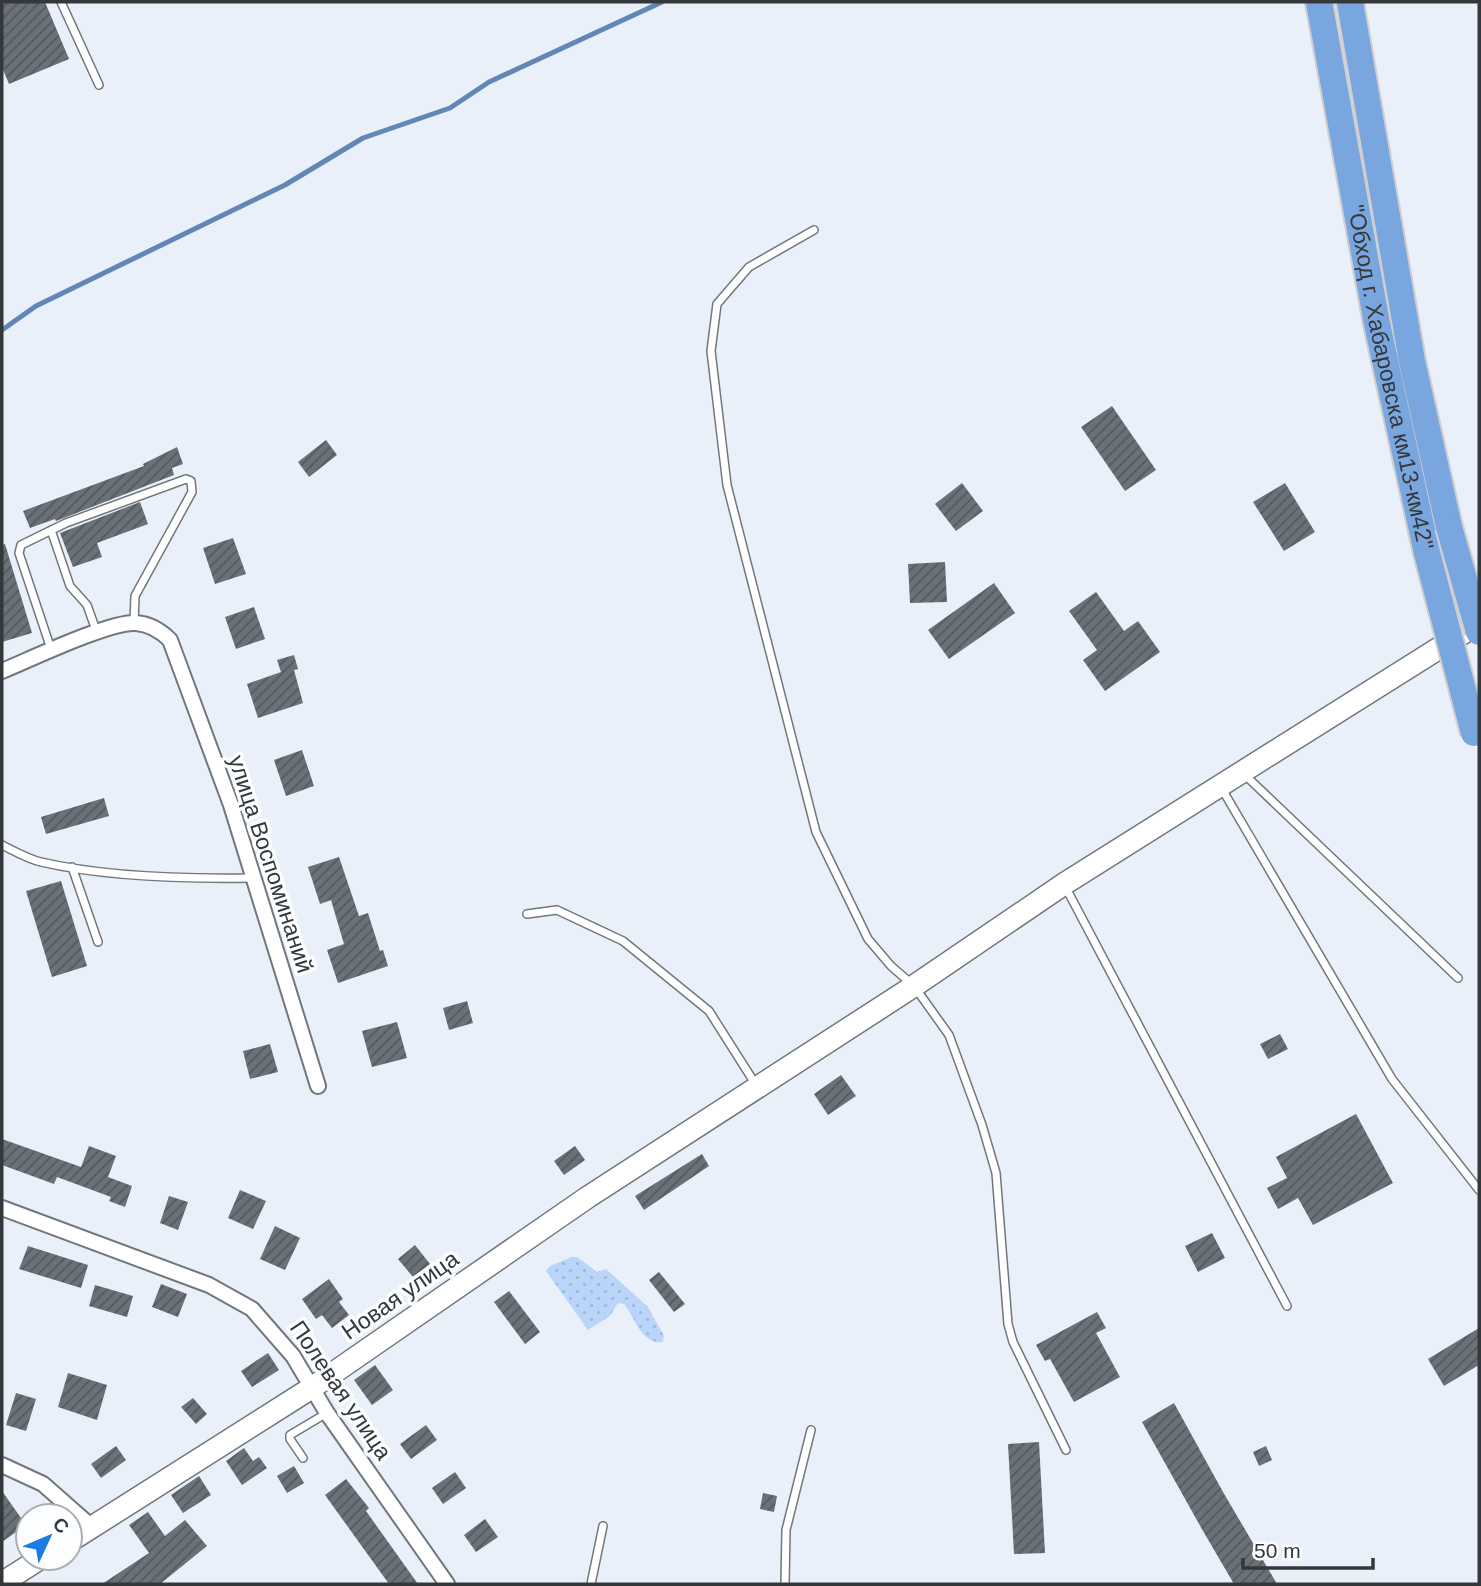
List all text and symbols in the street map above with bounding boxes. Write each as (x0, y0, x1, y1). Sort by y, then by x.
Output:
street label: "Обход г. Хабаровска км13-км42" (1343, 203, 1439, 552)
street label: улица Воспоминаний (224, 752, 318, 976)
street label: Новая улица (337, 1245, 463, 1345)
street label: Полевая улица (285, 1316, 397, 1465)
north arrow (14, 1502, 84, 1572)
text: С (49, 1513, 73, 1538)
scale bar (1243, 1526, 1372, 1570)
text: 50 m (1254, 1539, 1301, 1562)

